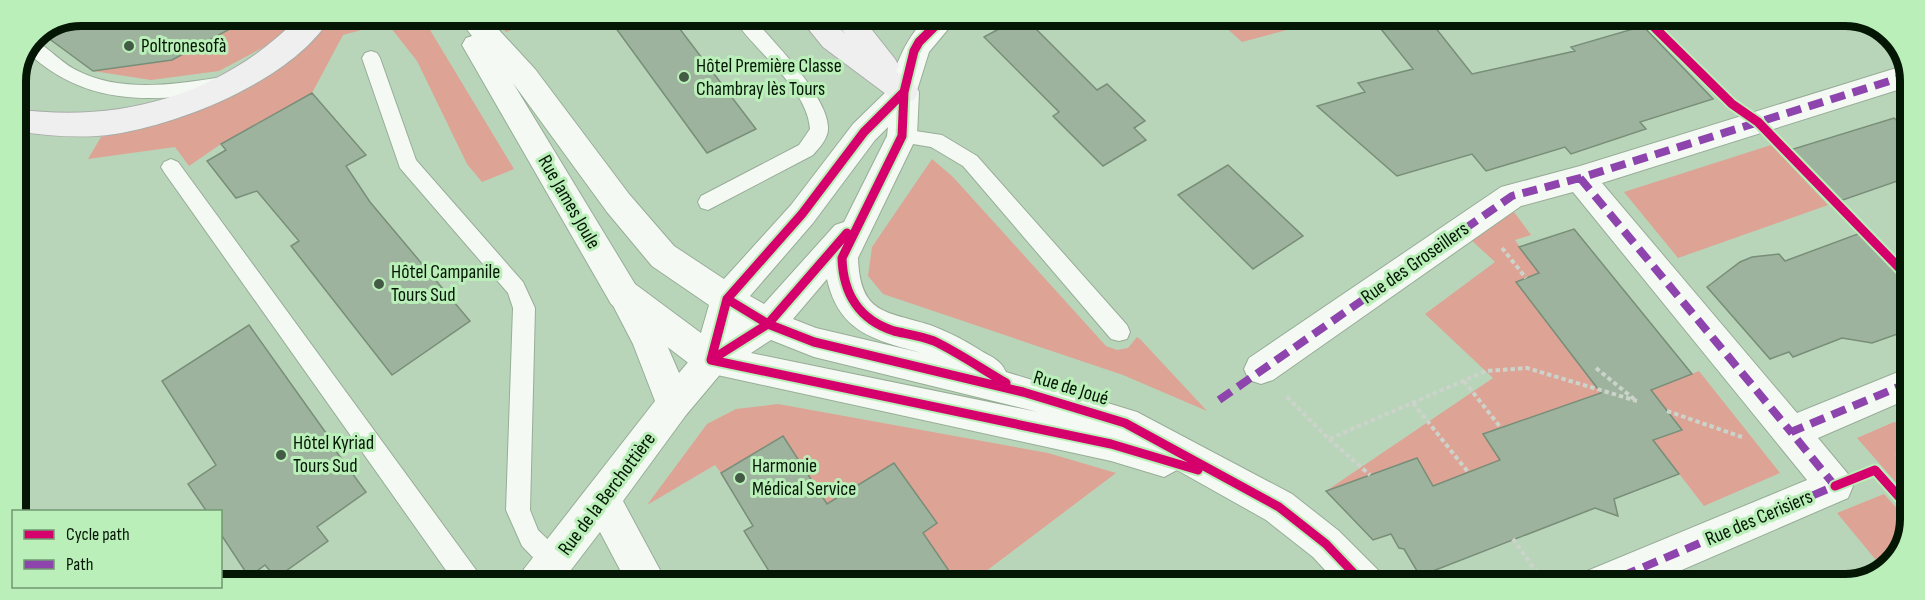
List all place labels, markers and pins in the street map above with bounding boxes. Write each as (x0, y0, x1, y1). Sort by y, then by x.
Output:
place label: Poltronesofà (141, 34, 227, 58)
marker: Poltronesofà (122, 39, 136, 53)
place label: Hôtel Première Classe Chambray lès Tours (696, 54, 842, 101)
marker: Hôtel Première Classe Chambray lès Tours (677, 70, 691, 84)
place label: Hôtel Campanile Tours Sud (391, 260, 500, 307)
marker: Hôtel Campanile Tours Sud (372, 277, 386, 291)
place label: Hôtel Kyriad Tours Sud (293, 431, 374, 478)
marker: Hôtel Kyriad Tours Sud (274, 448, 288, 462)
place label: Harmonie Médical Service (752, 454, 856, 501)
marker: Harmonie Médical Service (733, 471, 747, 485)

